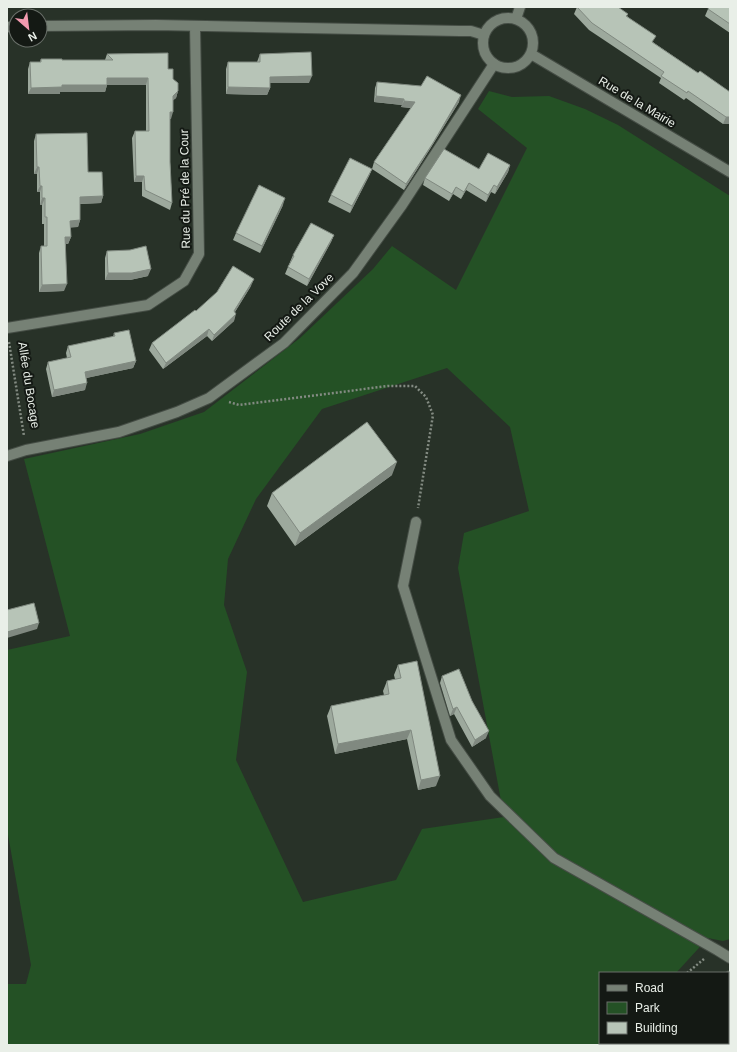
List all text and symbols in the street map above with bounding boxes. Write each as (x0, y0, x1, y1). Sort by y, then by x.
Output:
north arrow (8, 8, 48, 48)
text: N (26, 30, 39, 44)
street label: Rue de la Mairie (596, 73, 678, 131)
street label: Rue du Pré de la Cour (177, 129, 193, 249)
street label: Route de la Vove (261, 270, 337, 344)
street label: Allée du Bocage (15, 341, 43, 430)
legend (599, 972, 729, 1044)
text: Road (635, 981, 664, 995)
text: Park (635, 1001, 661, 1015)
text: Building (635, 1021, 678, 1035)

